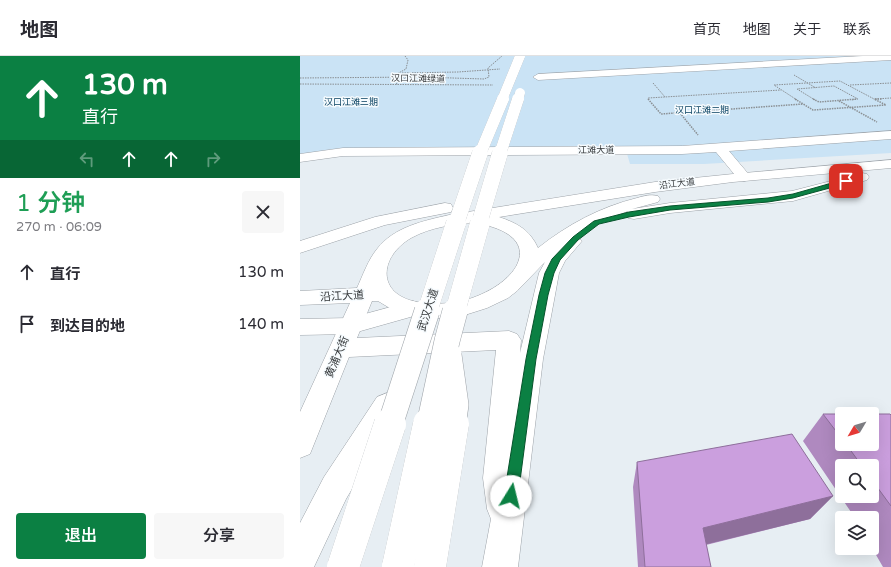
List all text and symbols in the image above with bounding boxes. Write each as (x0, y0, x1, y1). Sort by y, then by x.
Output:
text: 地图 (20, 19, 58, 41)
text: 首页 (693, 21, 721, 38)
text: 地图 (743, 21, 771, 38)
text: 关于 (793, 21, 821, 38)
text: 联系 (843, 21, 871, 38)
text: 130 m (82, 68, 168, 102)
icon: ahead (16, 72, 68, 124)
street label: 汉口江滩绿道 (391, 73, 445, 85)
park label: 汉口江滩三期 (324, 97, 378, 108)
park label: 汉口江滩二期 (675, 105, 729, 116)
text: 直行 (82, 106, 118, 128)
street label: 江滩大道 (578, 145, 614, 156)
icon: left (76, 148, 98, 170)
icon: ahead (118, 148, 140, 170)
icon: ahead (160, 148, 182, 170)
icon: right (202, 148, 224, 170)
pin (829, 164, 863, 198)
icon: arrive (835, 170, 857, 192)
street label: 沿江大道 (658, 176, 696, 192)
text: 1 分钟 (16, 189, 85, 218)
button: close (242, 191, 284, 233)
text: 270 m · 06:09 (16, 219, 102, 235)
icon: ahead (16, 261, 38, 283)
text: 130 m (238, 263, 284, 281)
text: 直行 (50, 265, 80, 283)
street label: 武汉大道 (415, 287, 441, 333)
street label: 沿江大道 (320, 288, 364, 304)
icon: arrive (16, 313, 38, 335)
text: 140 m (238, 315, 284, 333)
text: 到达目的地 (50, 317, 125, 335)
street label: 黄浦大街 (322, 334, 352, 380)
north arrow (835, 407, 879, 451)
map controls (835, 407, 879, 555)
button: search (835, 459, 879, 503)
position arrow (490, 475, 532, 517)
button: layers (835, 511, 879, 555)
button: 退出 (16, 513, 146, 559)
button: 分享 (154, 513, 284, 559)

